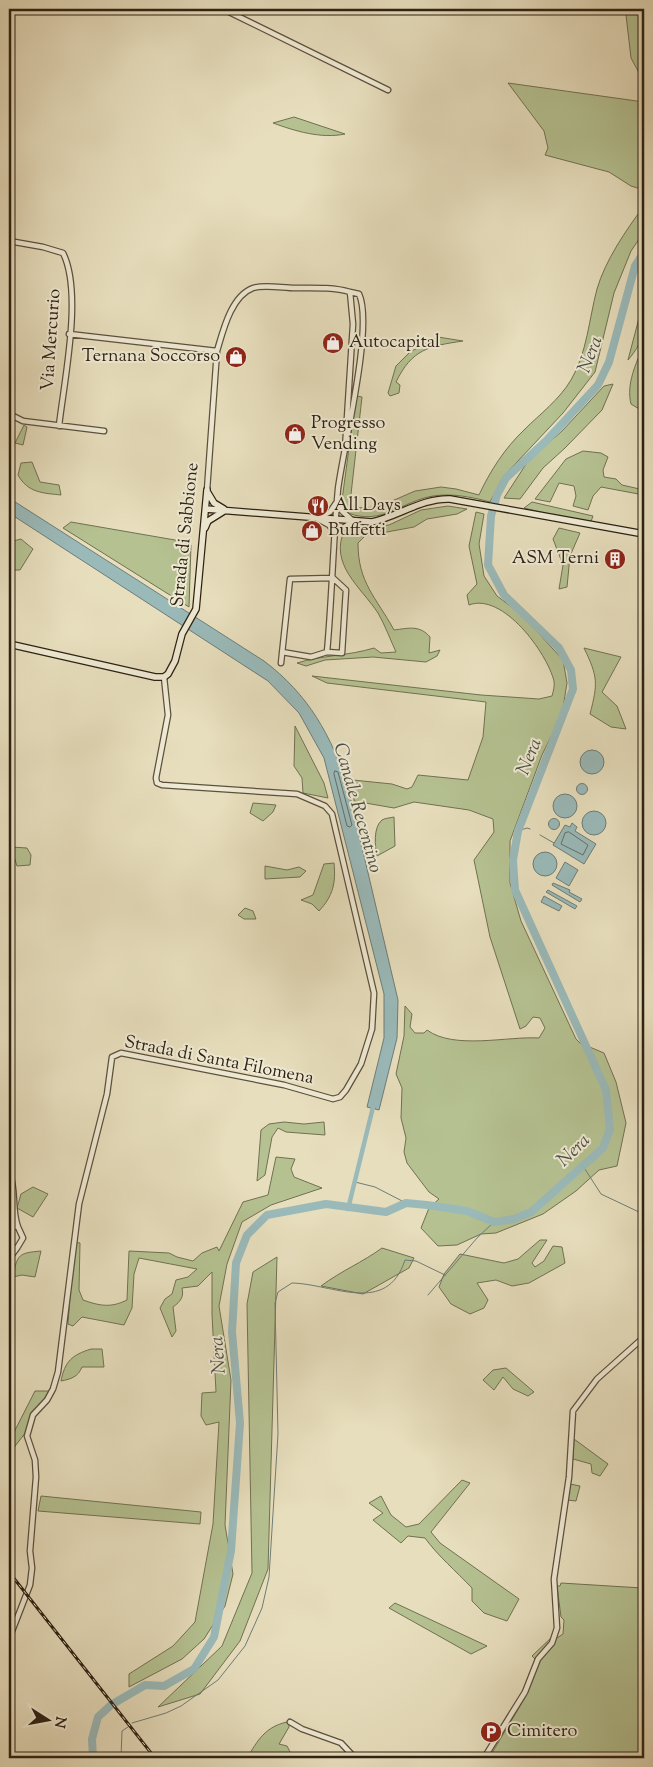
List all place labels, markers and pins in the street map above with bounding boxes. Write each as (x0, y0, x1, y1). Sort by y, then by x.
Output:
place label: Autocapital (349, 330, 440, 356)
shop icon: Autocapital (321, 331, 345, 355)
place label: Ternana Soccorso (82, 344, 220, 370)
shop icon: Ternana Soccorso (224, 345, 248, 369)
place label: Progresso Vending (311, 411, 386, 458)
shop icon: Progresso Vending (283, 422, 307, 446)
place label: All Days (334, 493, 401, 519)
restaurant icon: All Days (306, 494, 330, 518)
place label: Buffetti (328, 518, 386, 544)
shop icon: Buffetti (300, 519, 324, 543)
place label: ASM Terni (512, 546, 599, 572)
building icon: ASM Terni (603, 547, 627, 571)
place label: Cimitero (507, 1719, 578, 1745)
parking icon: Cimitero (479, 1720, 503, 1744)

